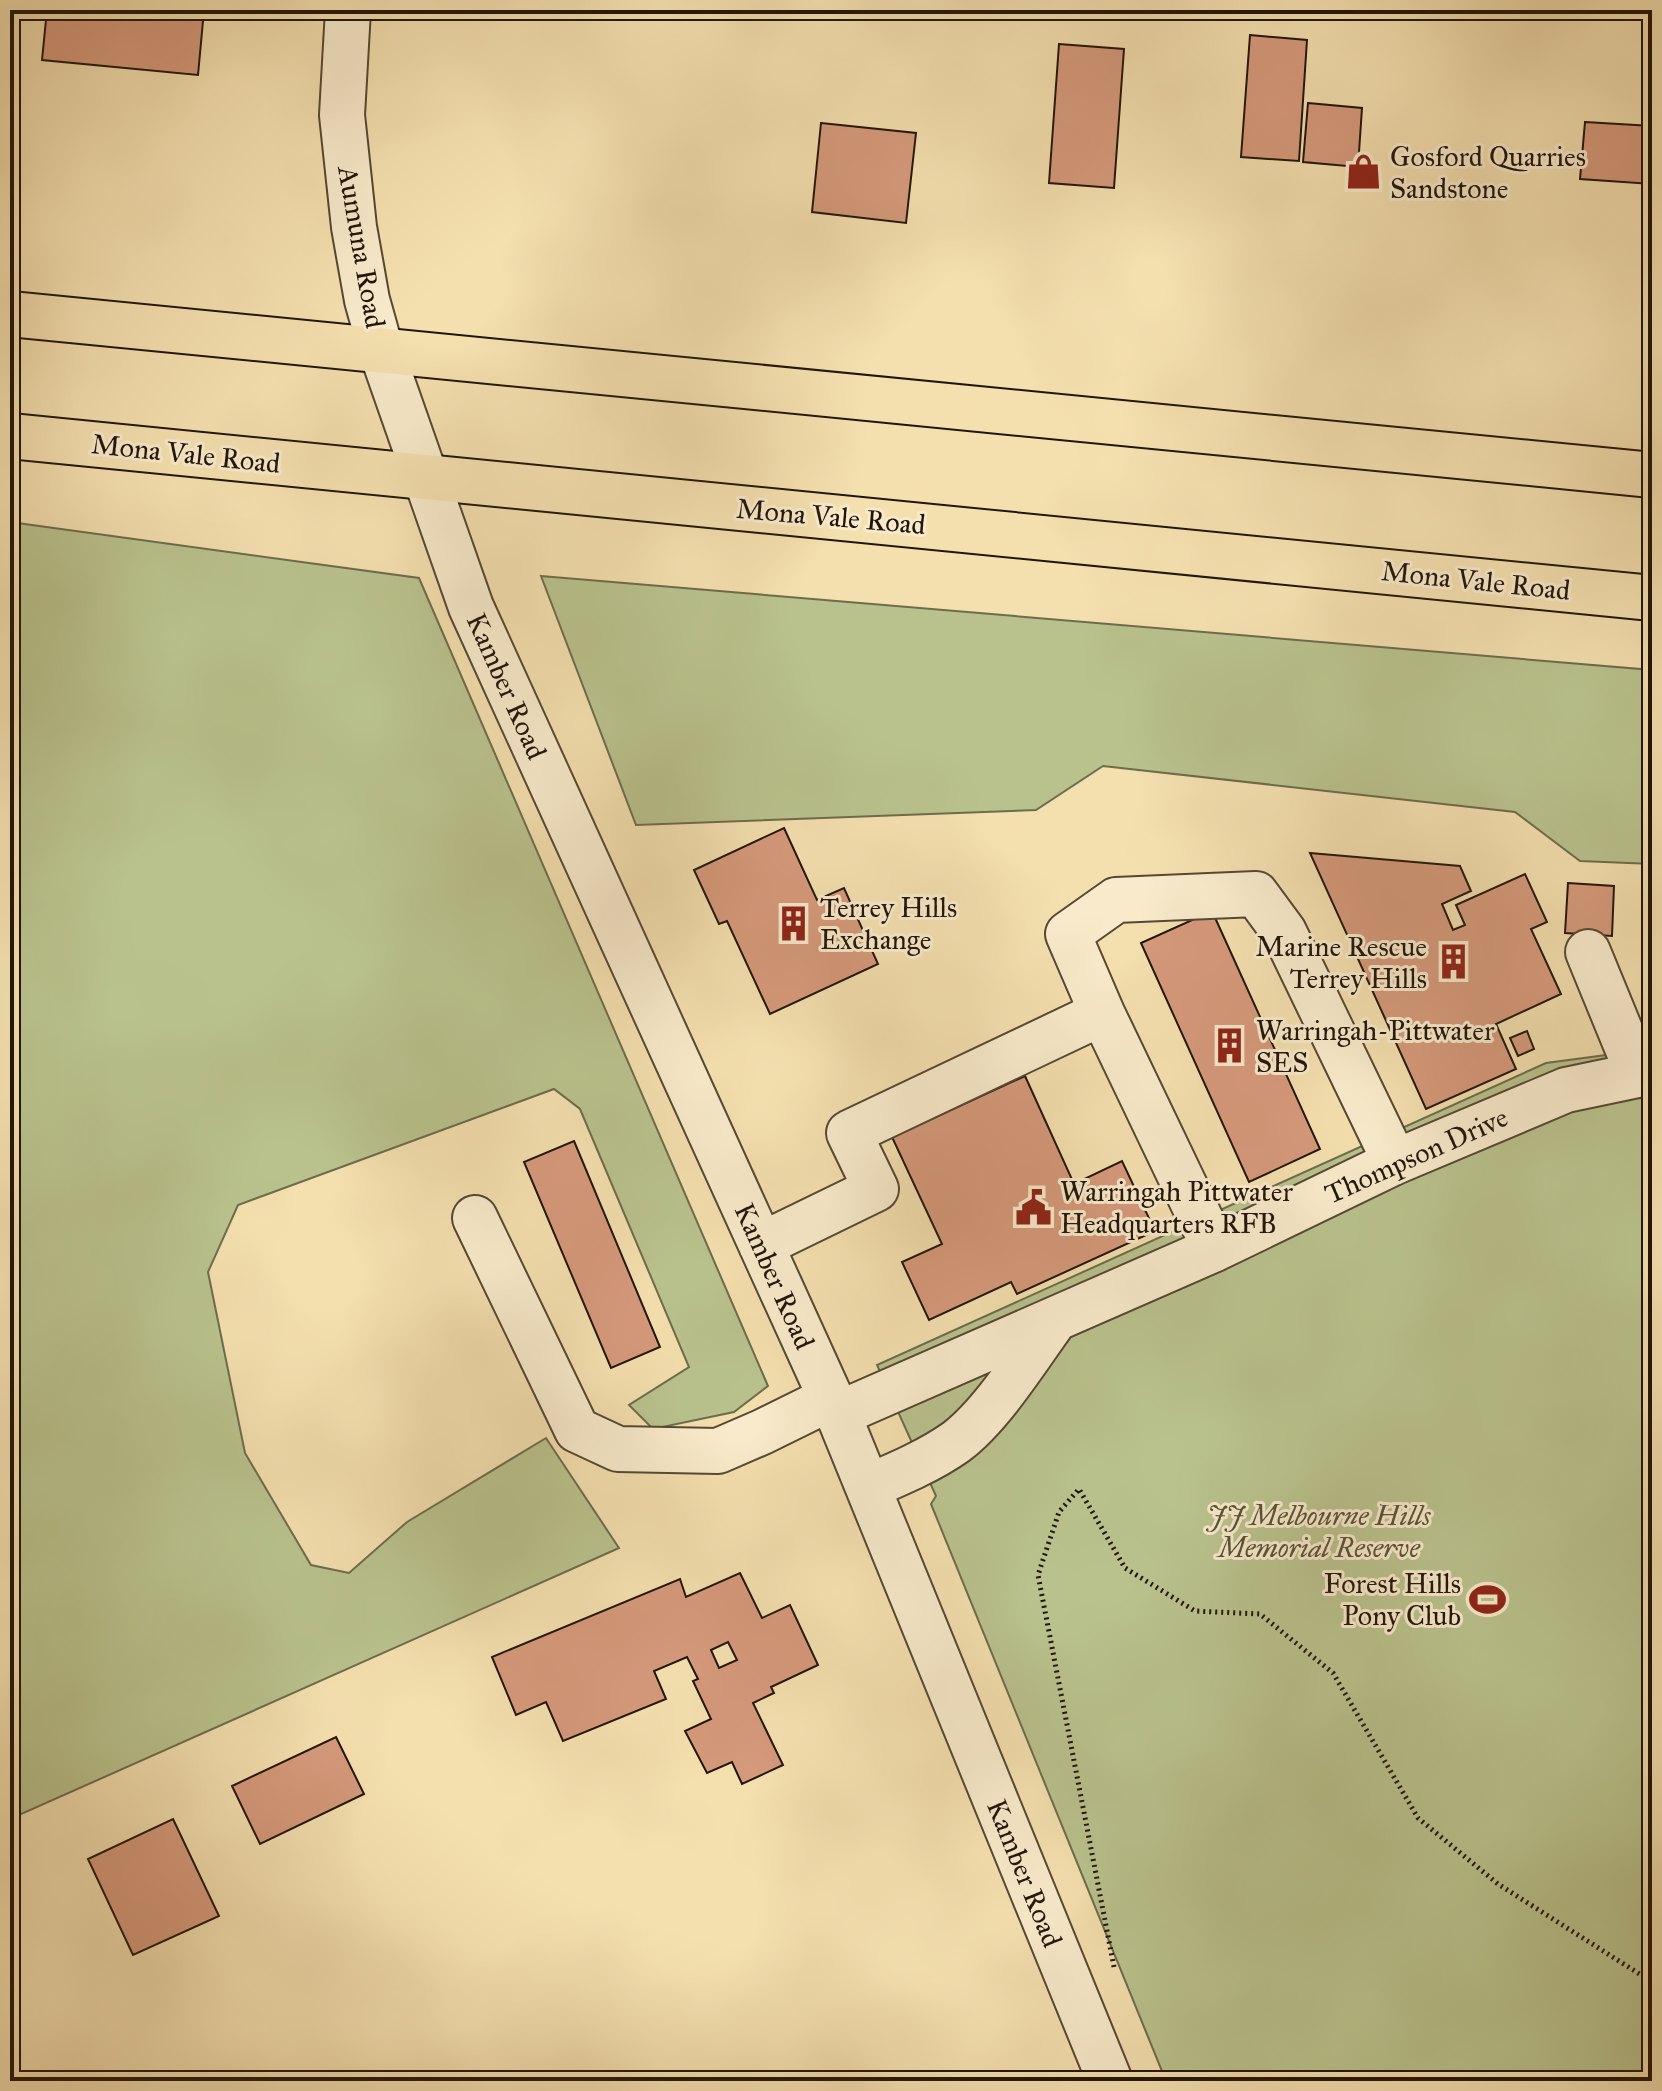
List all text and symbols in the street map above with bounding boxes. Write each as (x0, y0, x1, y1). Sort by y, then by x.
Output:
place label: Gosford Quarries Sandstone (1390, 139, 1586, 206)
shop icon: Gosford Quarries Sandstone (1345, 153, 1383, 191)
street label: Aumuna Road (330, 162, 393, 331)
street label: Mona Vale Road (90, 426, 282, 481)
street label: Mona Vale Road (735, 491, 927, 542)
street label: Mona Vale Road (1380, 553, 1572, 608)
street label: Kamber Road (459, 608, 554, 765)
place label: Terrey Hills Exchange (820, 890, 957, 957)
building icon: Terrey Hills Exchange (775, 904, 813, 942)
place label: Marine Rescue Terrey Hills (1255, 929, 1427, 996)
building icon: Marine Rescue Terrey Hills (1434, 943, 1472, 981)
place label: Warringah-Pittwater SES (1256, 1013, 1495, 1080)
building icon: Warringah-Pittwater SES (1211, 1027, 1249, 1065)
street label: Thompson Drive (1319, 1099, 1513, 1211)
place label: Warringah Pittwater Headquarters RFB (1060, 1174, 1293, 1241)
public building icon: Warringah Pittwater Headquarters RFB (1015, 1188, 1053, 1226)
street label: Kamber Road (727, 1198, 822, 1355)
park label: JJ Melbourne Hills Memorial Reserve (1205, 1498, 1432, 1565)
place label: Forest Hills Pony Club (1324, 1566, 1461, 1633)
sports icon: Forest Hills Pony Club (1468, 1580, 1506, 1618)
street label: Kamber Road (979, 1794, 1070, 1952)

